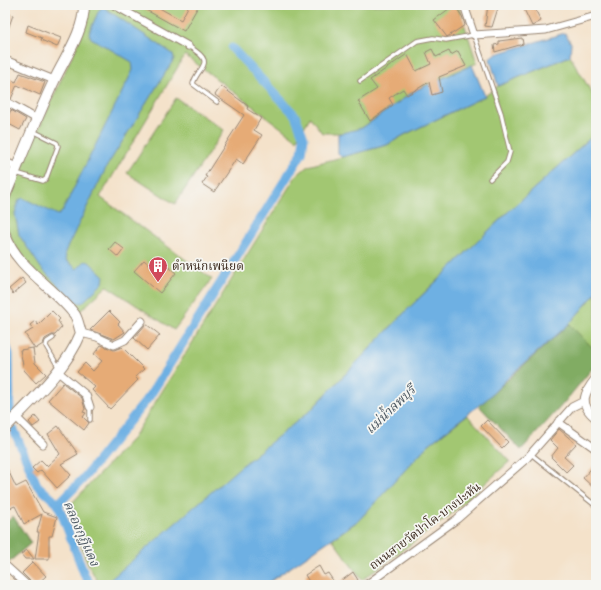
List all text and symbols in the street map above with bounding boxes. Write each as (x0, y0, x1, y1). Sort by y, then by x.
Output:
building icon: ตำหนักเพนียด (147, 255, 169, 283)
place label: ตำหนักเพนียด (172, 258, 244, 274)
water label: แม่น้ำลพบุรี (361, 379, 421, 437)
street label: ถนนสายวัดป่าโค-บางปะหัน (365, 478, 484, 573)
water label: คลองกุฎีแดง (60, 498, 104, 569)

